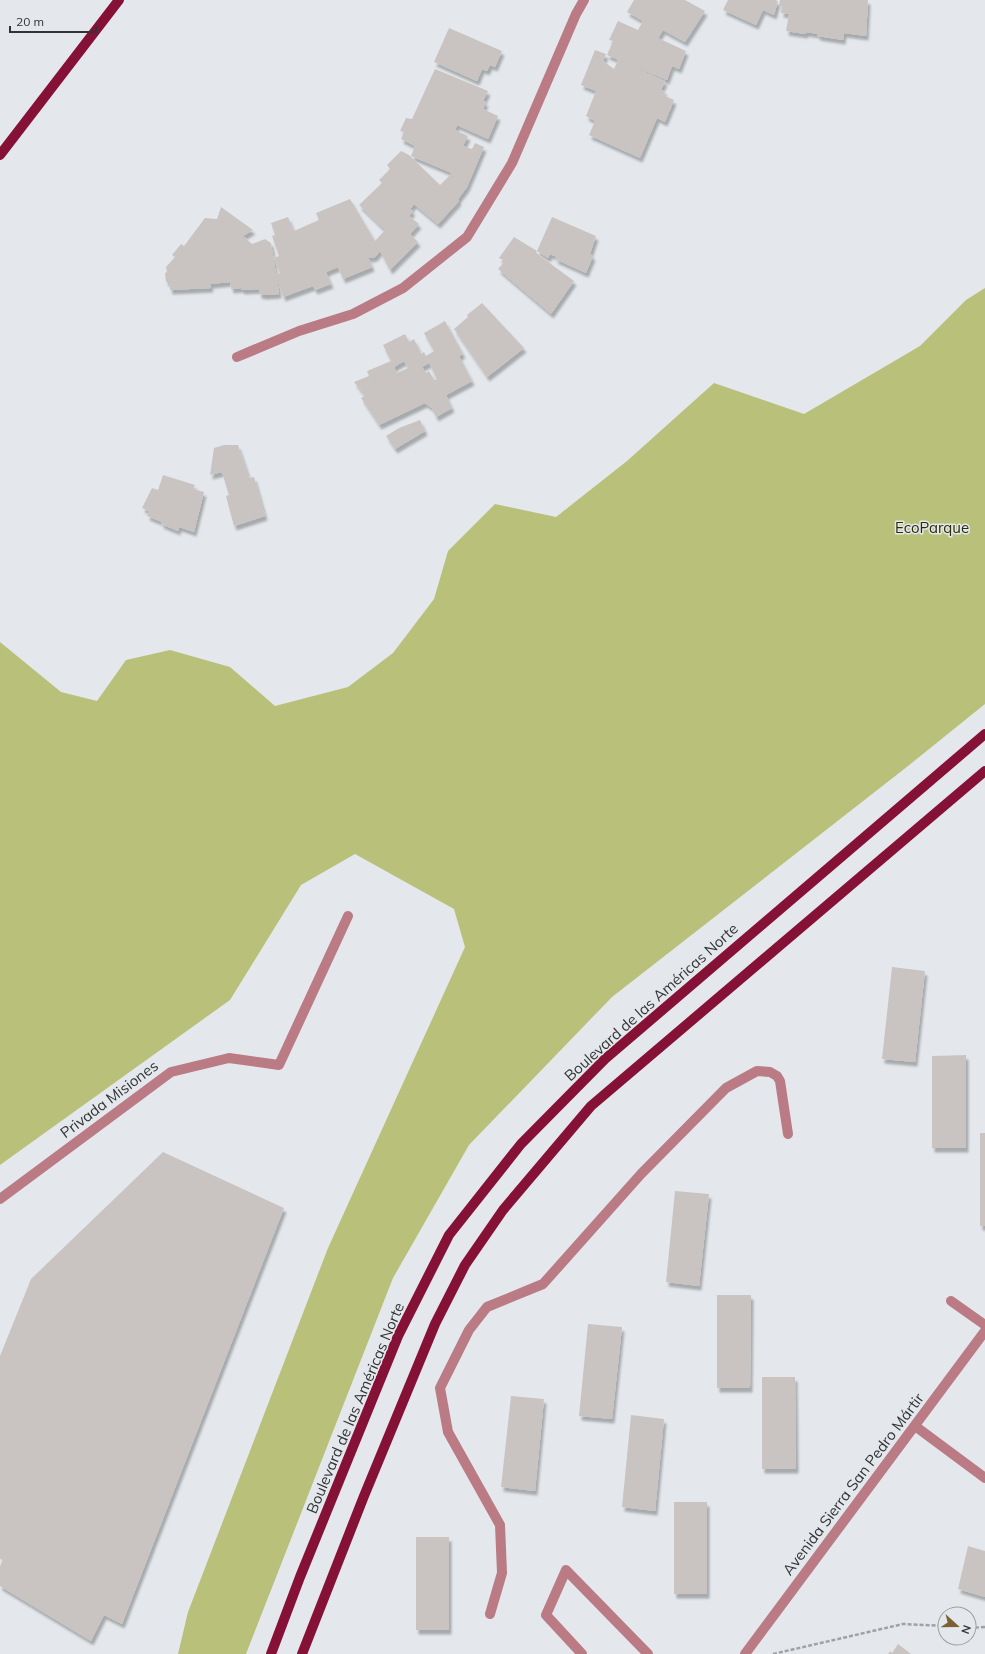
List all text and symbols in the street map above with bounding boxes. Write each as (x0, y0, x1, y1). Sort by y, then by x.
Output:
scale bar (10, 8, 96, 34)
text: 20 m (16, 14, 44, 29)
park label: EcoParque (895, 518, 969, 537)
street label: Boulevard de las Américas Norte (560, 919, 742, 1085)
street label: Privada Misiones (56, 1056, 162, 1142)
street label: Boulevard de las Américas Norte (302, 1300, 408, 1516)
street label: Avenida Sierra San Pedro Mártir (778, 1389, 928, 1579)
north arrow (937, 1606, 977, 1646)
text: N (958, 1623, 974, 1636)

